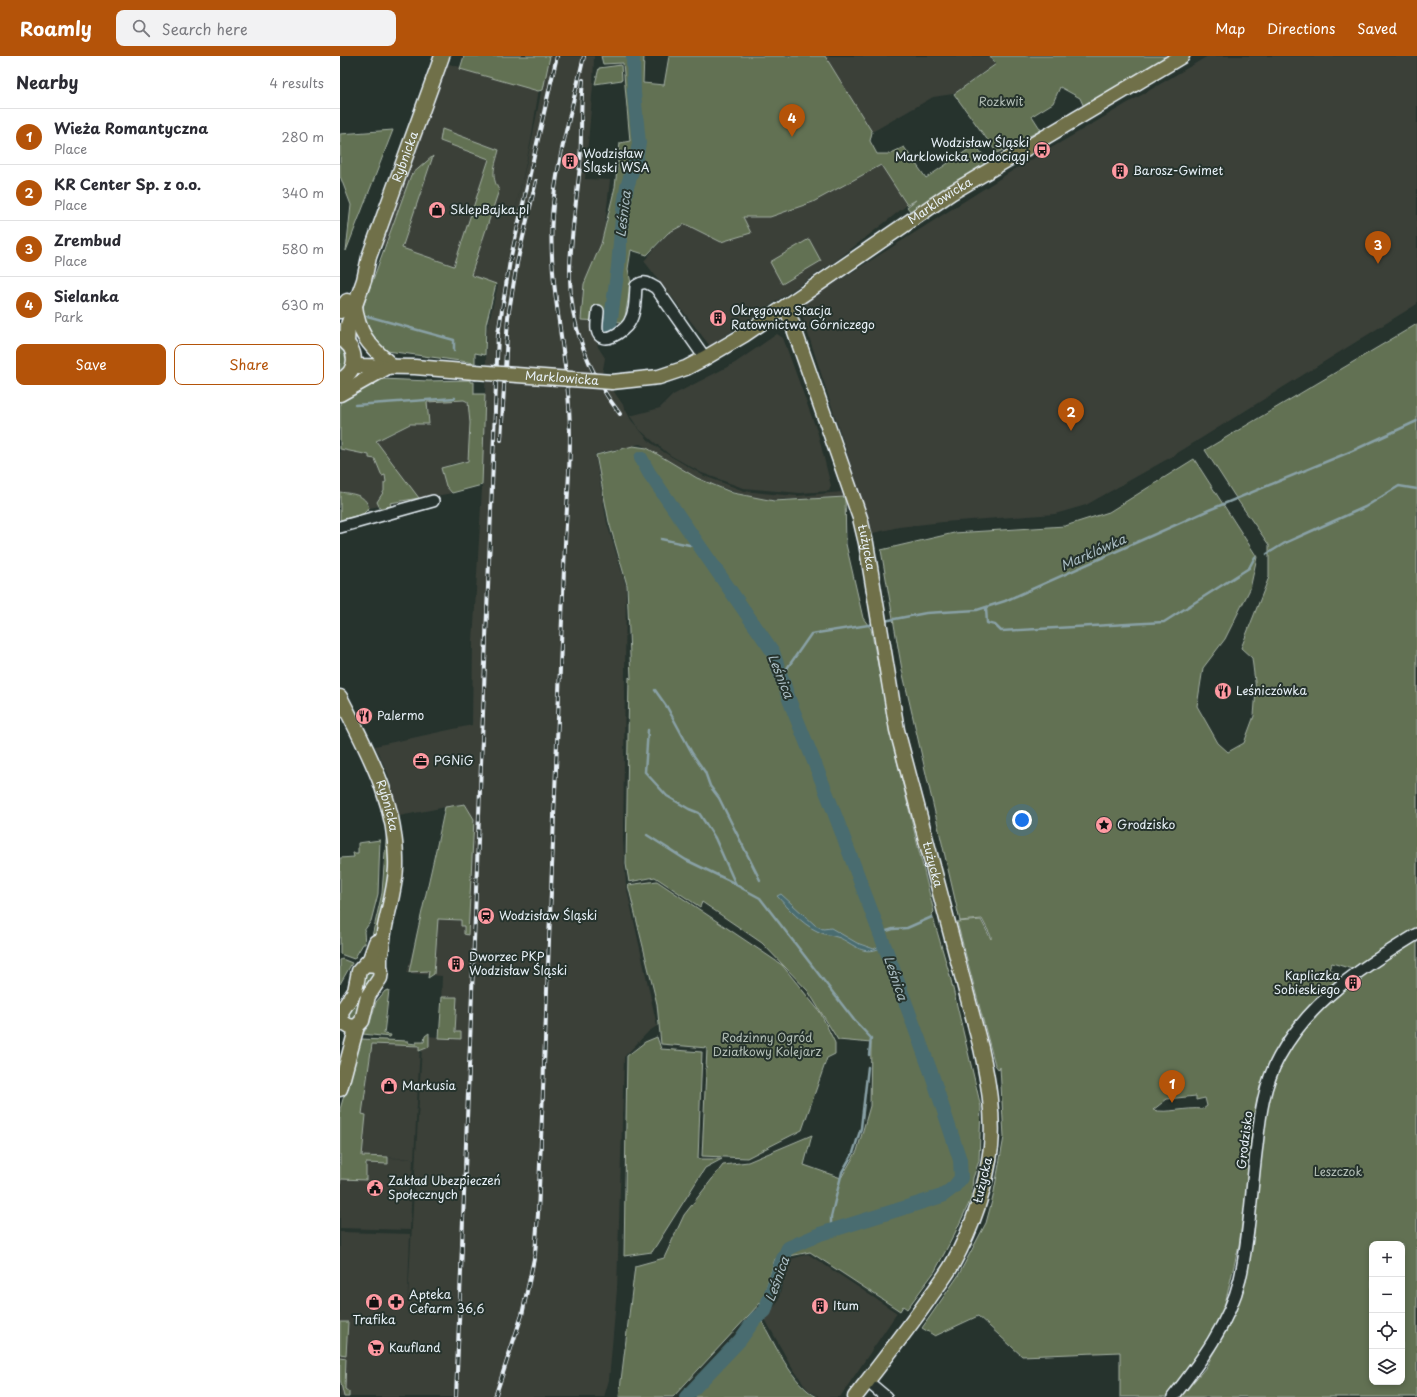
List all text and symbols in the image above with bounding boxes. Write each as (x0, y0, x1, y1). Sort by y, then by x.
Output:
search box (116, 10, 396, 46)
text: Roamly (20, 14, 92, 42)
icon: search (130, 17, 152, 39)
text: Search here (162, 17, 248, 40)
text: Map (1215, 18, 1245, 39)
text: Directions (1267, 18, 1335, 39)
text: Saved (1357, 18, 1397, 39)
text: Nearby (16, 69, 78, 95)
text: 4 results (270, 73, 324, 92)
park label: Rozkwit (979, 92, 1024, 110)
pin: 4 (779, 104, 805, 137)
text: Wieża Romantyczna (54, 116, 208, 139)
text: 1 (26, 127, 32, 146)
text: 280 m (282, 127, 324, 146)
street label: Rybnicka (387, 128, 422, 184)
place label: Wodzisław Śląski Marklowicka wodociągi (895, 133, 1029, 165)
text: Place (54, 139, 87, 158)
bus stop icon: Wodzisław Śląski Marklowicka wodociągi (1032, 140, 1052, 160)
place label: Wodzisław Śląski WSA (583, 144, 650, 176)
building icon: Wodzisław Śląski WSA (560, 151, 580, 171)
building icon: Barosz-Gwimet (1110, 161, 1130, 181)
place label: Barosz-Gwimet (1133, 161, 1223, 179)
text: KR Center Sp. z o.o. (54, 172, 201, 195)
street label: Marklowicka (904, 172, 976, 228)
text: 2 (24, 183, 34, 202)
text: 340 m (281, 183, 324, 202)
water label: Leśnica (610, 189, 635, 238)
text: Place (54, 195, 87, 214)
shop icon: SklepBajka.pl (427, 200, 447, 220)
place label: SklepBajka.pl (450, 200, 529, 218)
text: Zrembud (54, 228, 121, 251)
pin: 3 (1365, 231, 1391, 264)
text: 3 (25, 239, 33, 258)
text: 580 m (282, 239, 324, 258)
text: Place (54, 251, 87, 270)
text: Sielanka (54, 284, 119, 307)
text: 4 (25, 295, 33, 314)
text: 630 m (281, 295, 324, 314)
place label: Okręgowa Stacja Ratownictwa Górniczego (731, 301, 875, 333)
text: Park (54, 307, 83, 326)
building icon: Okręgowa Stacja Ratownictwa Górniczego (708, 308, 728, 328)
button: Save (16, 344, 166, 385)
button: Share (174, 344, 324, 385)
street label: Marklowicka (524, 366, 600, 389)
pin: 2 (1058, 398, 1084, 431)
street label: Łużycka (854, 522, 881, 572)
water label: Marklówka (1057, 528, 1129, 574)
water label: Leśnica (764, 651, 799, 702)
restaurant icon: Leśniczówka (1213, 681, 1233, 701)
place label: Leśniczówka (1236, 681, 1308, 699)
restaurant icon: Palermo (354, 706, 374, 726)
place label: Palermo (377, 706, 425, 724)
office icon: PGNiG (411, 751, 431, 771)
place label: PGNiG (434, 751, 474, 769)
street label: Rybnicka (372, 777, 404, 833)
your location (1012, 810, 1032, 830)
place icon: Grodzisko (1094, 815, 1114, 835)
place label: Grodzisko (1117, 815, 1175, 833)
street label: Łużycka (919, 839, 948, 889)
station icon: Wodzisław Śląski (476, 906, 496, 926)
place label: Wodzisław Śląski (499, 906, 597, 924)
place label: Dworzec PKP Wodzisław Śląski (469, 947, 567, 979)
water label: Leśnica (880, 953, 913, 1004)
building icon: Dworzec PKP Wodzisław Śląski (446, 954, 466, 974)
place label: Kapliczka Sobieskiego (1274, 966, 1341, 998)
building icon: Kapliczka Sobieskiego (1343, 973, 1363, 993)
park label: Rodzinny Ogród Działkowy Kolejarz (713, 1028, 822, 1060)
pin: 1 (1159, 1070, 1185, 1103)
shop icon: Markusia (379, 1076, 399, 1096)
place label: Markusia (402, 1076, 457, 1094)
street label: Grodzisko (1232, 1110, 1257, 1170)
street label: Łużycka (968, 1155, 996, 1205)
park label: Leszczok (1314, 1162, 1362, 1180)
place label: Zakład Ubezpieczeń Społecznych (388, 1171, 501, 1203)
public building icon: Zakład Ubezpieczeń Społecznych (365, 1178, 385, 1198)
map controls (1369, 1241, 1405, 1385)
button: + (1369, 1241, 1405, 1277)
water label: Leśnica (760, 1253, 794, 1304)
button: − (1369, 1277, 1405, 1313)
place label: Apteka Cefarm 36,6 (409, 1285, 484, 1317)
shop icon: Trafika (364, 1292, 384, 1312)
pharmacy icon: Apteka Cefarm 36,6 (386, 1292, 406, 1312)
building icon: Itum (810, 1296, 830, 1316)
place label: Itum (833, 1296, 859, 1314)
place label: Trafika (353, 1310, 396, 1328)
button: locate (1369, 1313, 1405, 1349)
supermarket icon: Kaufland (366, 1338, 386, 1358)
place label: Kaufland (389, 1338, 441, 1356)
button: layers (1369, 1349, 1405, 1385)

